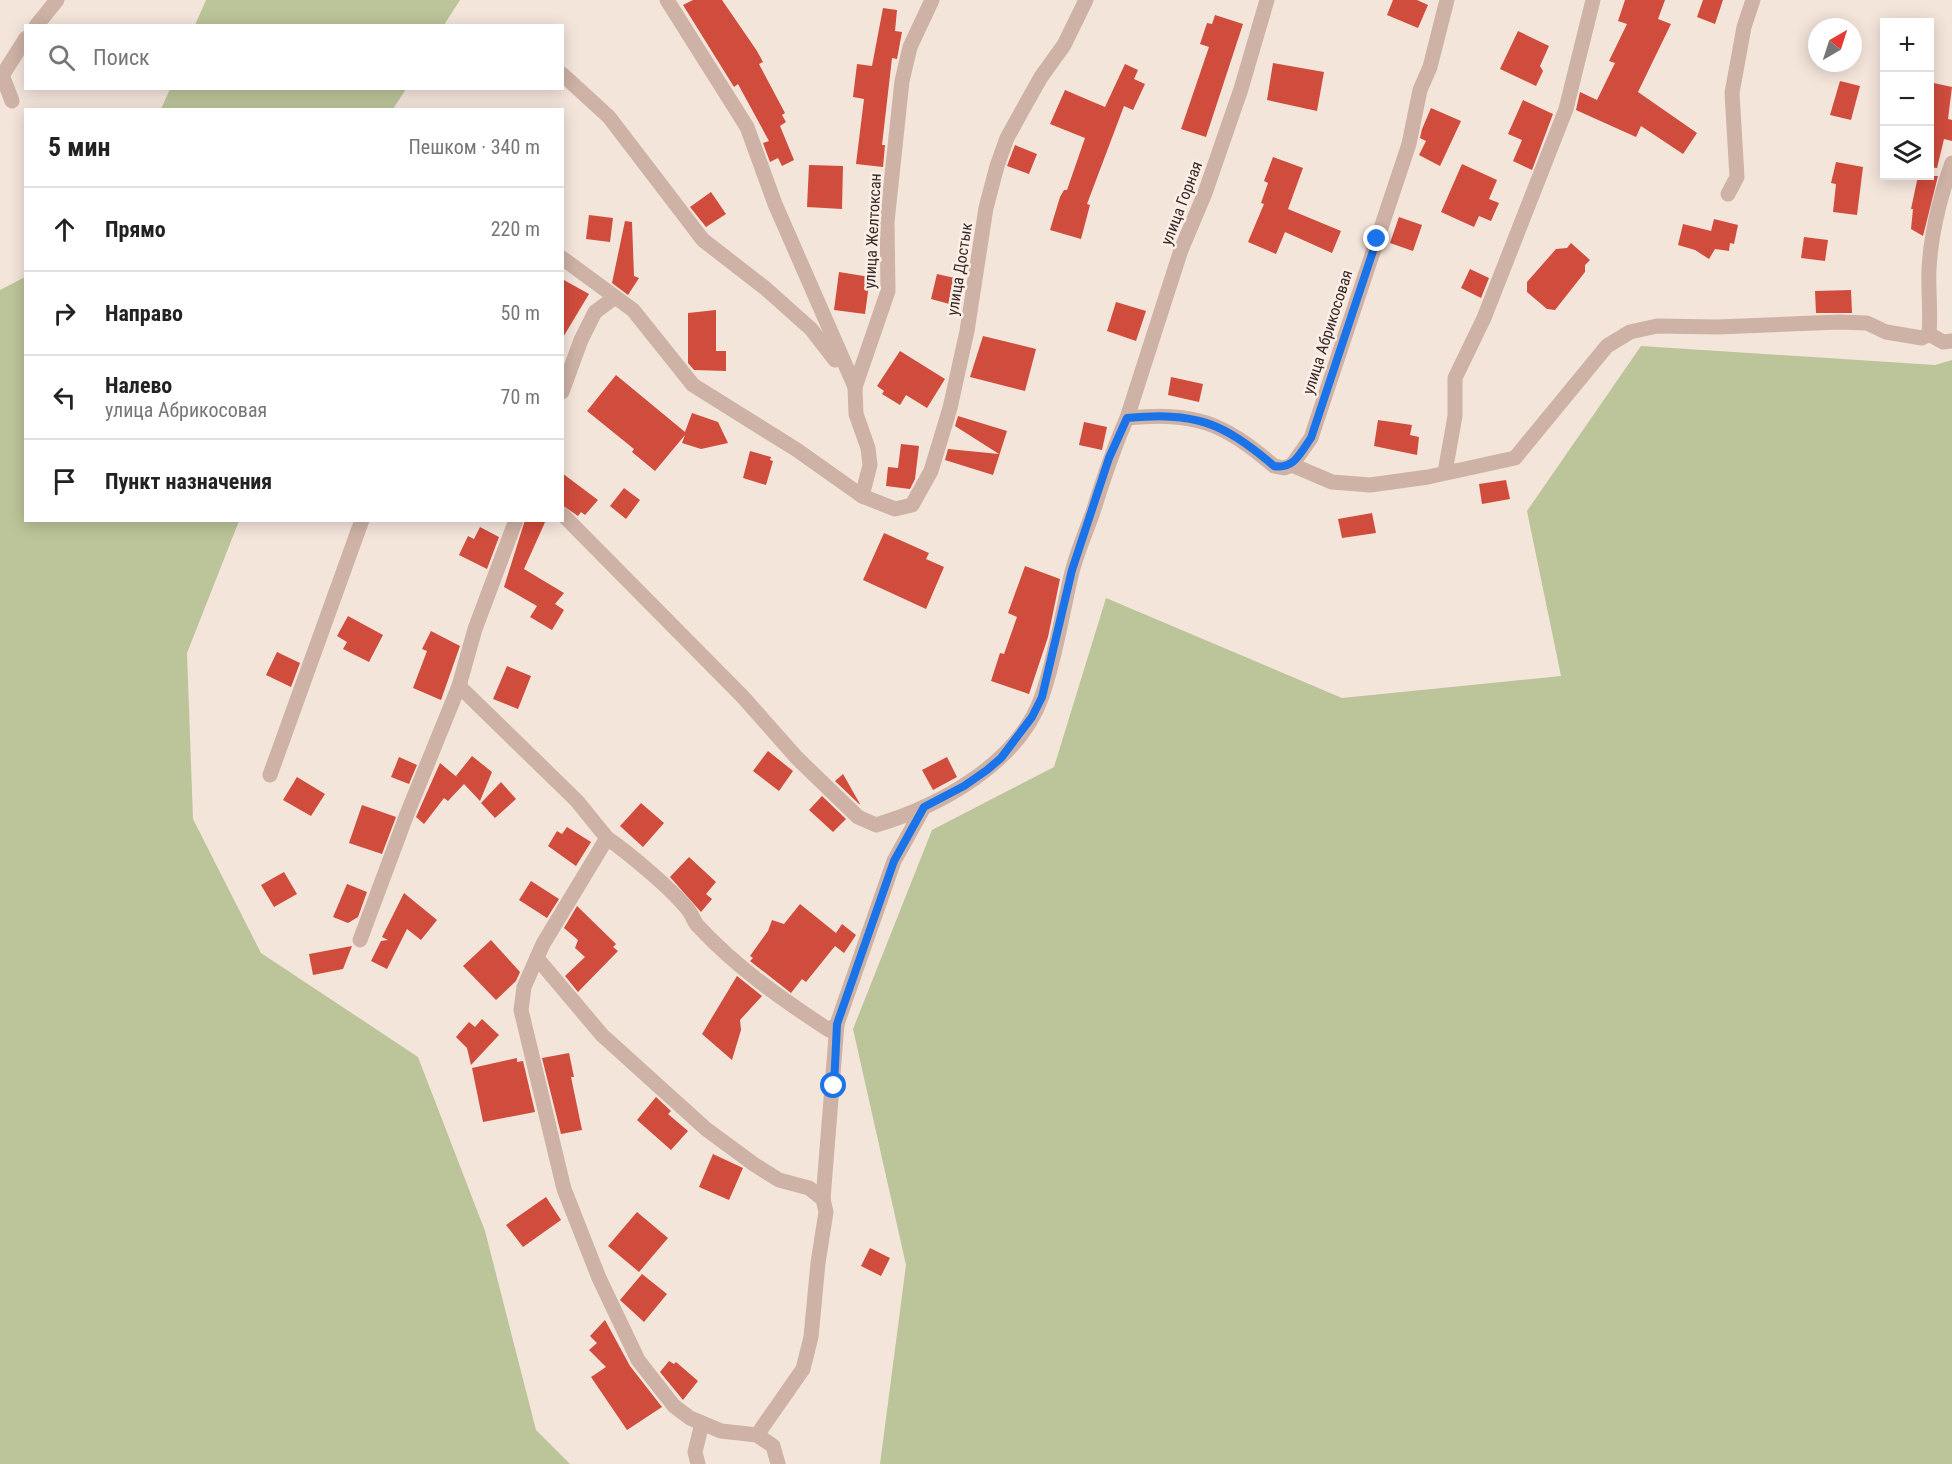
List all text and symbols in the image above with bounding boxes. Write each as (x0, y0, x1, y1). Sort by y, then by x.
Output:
north arrow (1808, 18, 1862, 72)
map controls (1880, 18, 1934, 180)
button: + (1880, 18, 1934, 72)
search box (24, 24, 564, 90)
icon: search (45, 41, 78, 74)
text: Поиск (93, 45, 150, 70)
button: − (1880, 72, 1934, 126)
button: layers (1880, 126, 1934, 180)
text: 5 мин (48, 132, 110, 162)
text: Пешком · 340 m (408, 135, 540, 159)
street label: улица Горная (1157, 159, 1206, 248)
street label: улица Желтоксан (860, 173, 885, 289)
icon: ahead (48, 213, 81, 246)
text: Прямо (105, 217, 166, 242)
text: 220 m (491, 217, 540, 241)
street label: улица Достык (943, 221, 976, 317)
route end (1363, 225, 1389, 251)
street label: улица Абрикосовая (1298, 268, 1357, 397)
icon: right (48, 297, 81, 330)
text: Направо (105, 301, 183, 326)
text: 50 m (501, 301, 540, 325)
text: Налево (105, 373, 172, 398)
icon: left (48, 381, 81, 414)
text: 70 m (501, 385, 540, 409)
text: улица Абрикосовая (105, 398, 267, 422)
icon: arrive (48, 465, 81, 498)
text: Пункт назначения (105, 469, 272, 494)
route start (820, 1072, 846, 1098)

